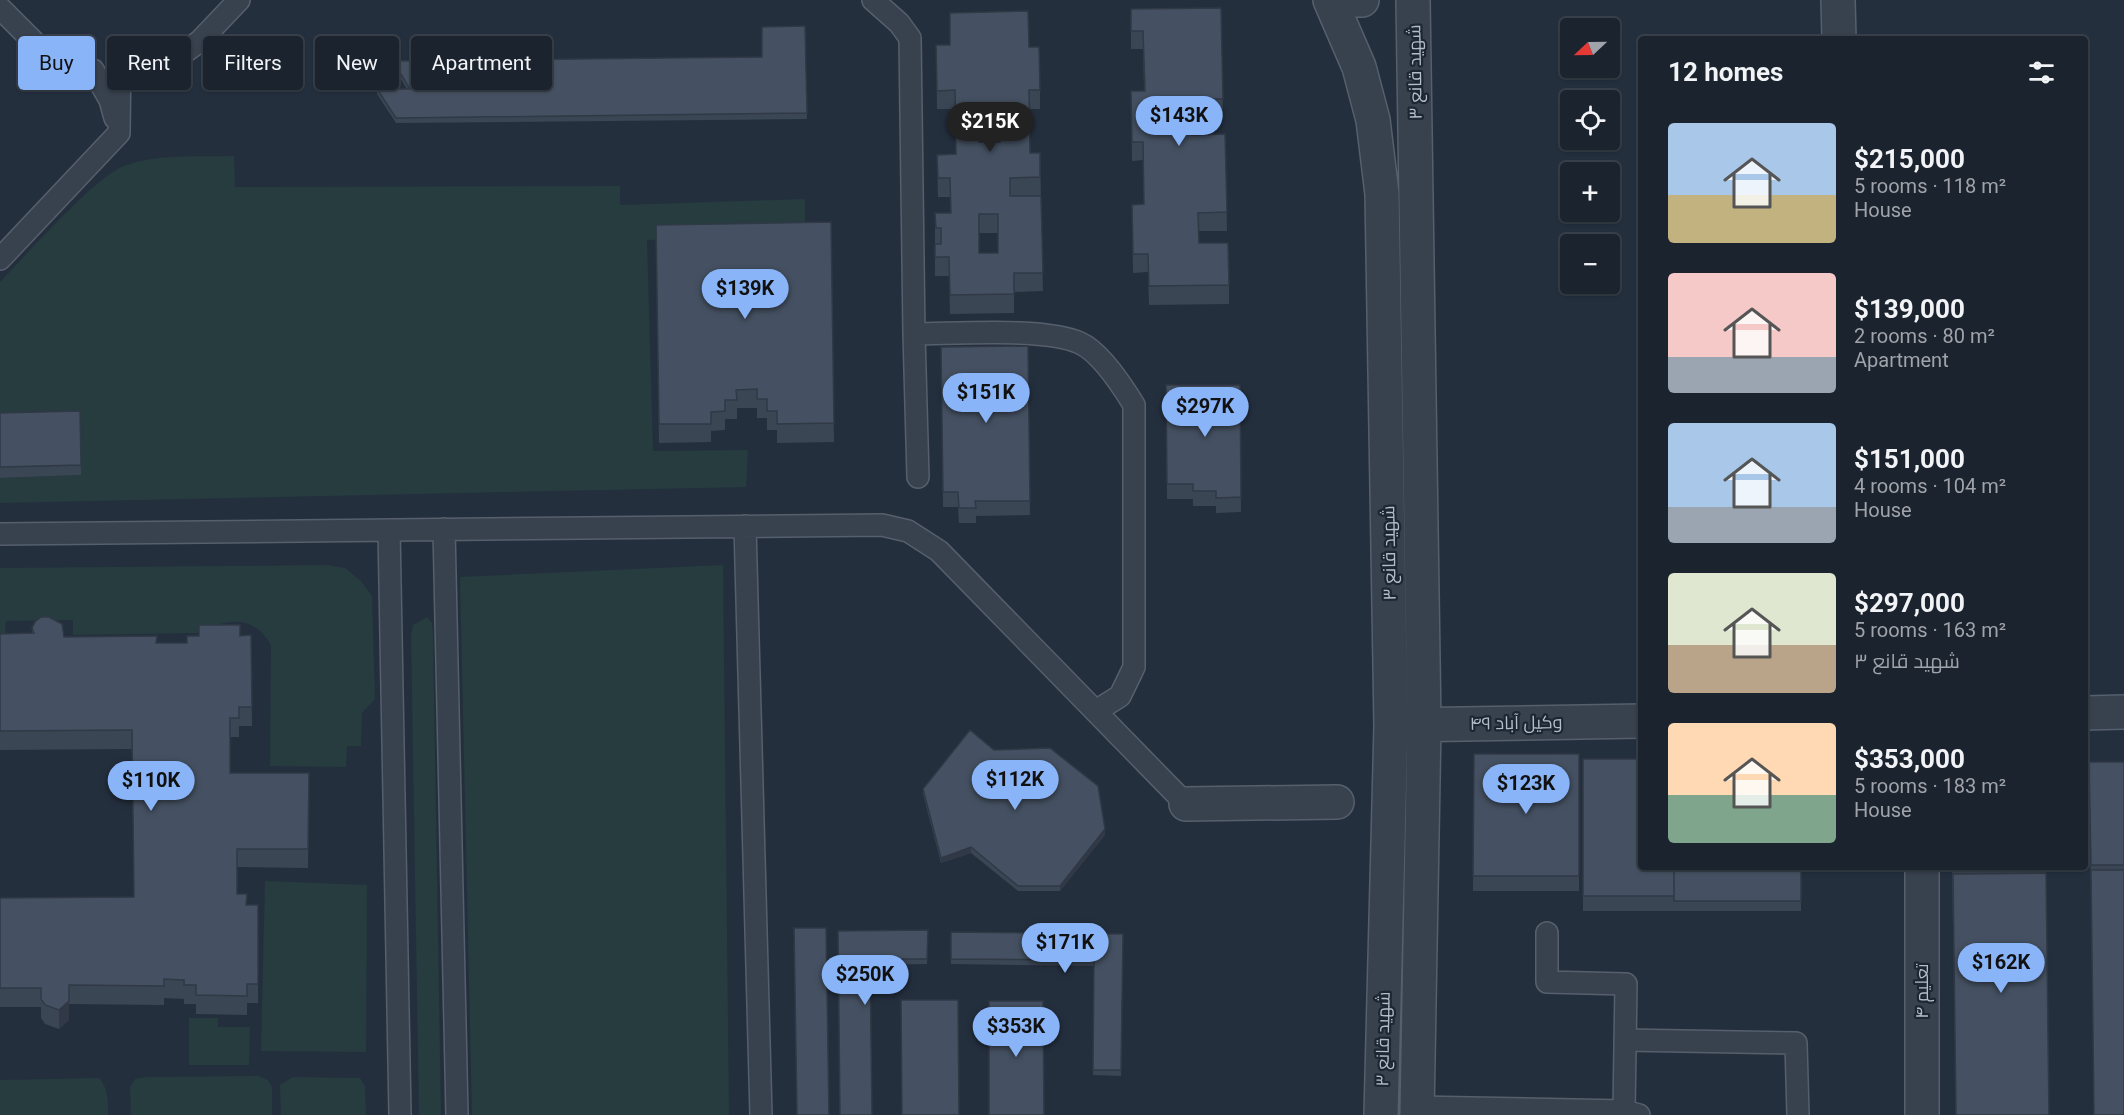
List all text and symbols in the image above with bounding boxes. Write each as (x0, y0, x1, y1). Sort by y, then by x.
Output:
north arrow (1560, 18, 1620, 78)
map controls (1560, 18, 1620, 294)
street label: شهید قانع ۳ (1403, 24, 1428, 120)
chip: Buy (18, 36, 95, 90)
chip: Rent (107, 36, 191, 90)
chip: Filters (203, 36, 303, 90)
chip: New (315, 36, 399, 90)
chip: Apartment (411, 36, 552, 90)
icon: filters (2025, 56, 2058, 89)
text: 12 homes (1668, 57, 1783, 87)
button: locate (1560, 90, 1620, 150)
pin: $143K (1137, 96, 1221, 147)
pin: $215K (948, 102, 1032, 153)
text: $143K (1150, 103, 1208, 127)
text: $215K (961, 109, 1019, 133)
text: $215,000 (1854, 144, 1965, 174)
icon: home (1716, 147, 1788, 219)
button: + (1560, 162, 1620, 222)
text: 5 rooms · 118 m² (1854, 174, 2006, 198)
text: House (1854, 198, 1912, 222)
button: − (1560, 234, 1620, 294)
pin: $139K (703, 269, 787, 320)
text: $139K (716, 276, 774, 300)
text: $139,000 (1854, 294, 1965, 324)
icon: home (1716, 297, 1788, 369)
text: 2 rooms · 80 m² (1854, 324, 1995, 348)
text: Apartment (1854, 348, 1949, 372)
pin: $151K (944, 373, 1028, 424)
text: $151K (957, 380, 1015, 404)
pin: $297K (1163, 387, 1247, 438)
text: $297K (1176, 394, 1234, 418)
text: $151,000 (1854, 444, 1965, 474)
icon: home (1716, 447, 1788, 519)
text: 4 rooms · 104 m² (1854, 474, 2006, 498)
text: House (1854, 498, 1912, 522)
street label: شهید قانع ۳ (1377, 505, 1402, 601)
text: $297,000 (1854, 588, 1965, 618)
icon: home (1716, 597, 1788, 669)
text: 5 rooms · 163 m² (1854, 618, 2006, 642)
text: شهید قانع ۳ (1854, 649, 1960, 673)
street label: وکیل آباد ۴۹ (1469, 711, 1563, 735)
text: $353,000 (1854, 744, 1965, 774)
icon: home (1716, 747, 1788, 819)
pin: $112K (973, 760, 1057, 811)
pin: $110K (109, 761, 193, 812)
pin: $123K (1484, 764, 1568, 815)
text: $112K (986, 767, 1044, 791)
text: $110K (122, 768, 180, 792)
text: $123K (1497, 771, 1555, 795)
text: 5 rooms · 183 m² (1854, 774, 2006, 798)
text: House (1854, 798, 1912, 822)
pin: $171K (1023, 923, 1107, 974)
text: $171K (1036, 930, 1094, 954)
pin: $162K (1959, 943, 2043, 994)
text: $162K (1972, 950, 2030, 974)
pin: $250K (823, 955, 907, 1006)
text: $250K (836, 962, 894, 986)
street label: تعلیم ۴ (1911, 963, 1934, 1019)
street label: شهید قانع ۳ (1371, 991, 1396, 1087)
pin: $353K (974, 1007, 1058, 1058)
text: $353K (987, 1014, 1045, 1038)

